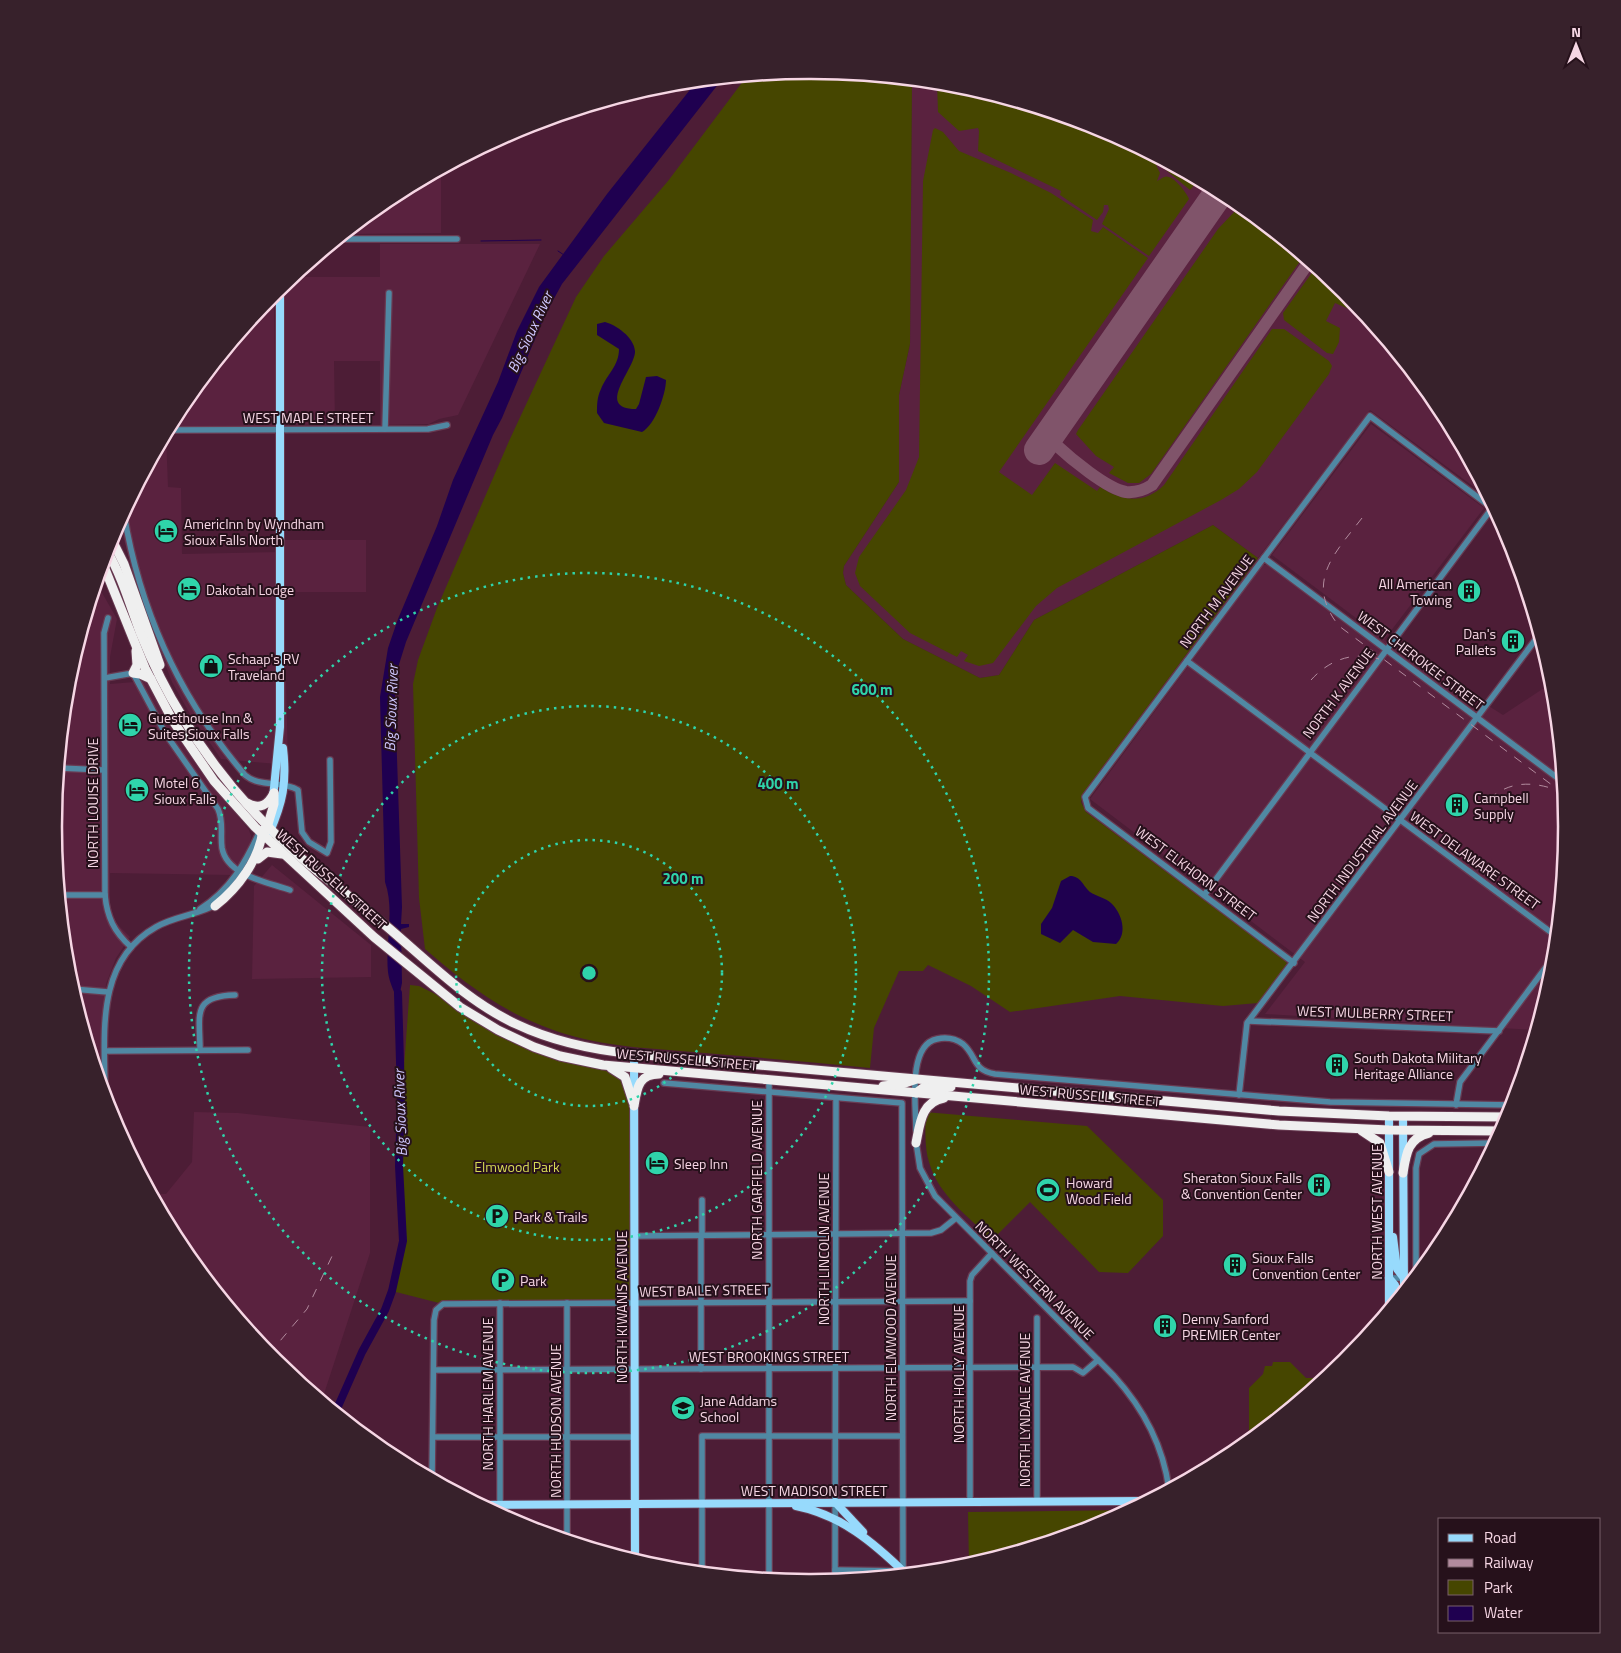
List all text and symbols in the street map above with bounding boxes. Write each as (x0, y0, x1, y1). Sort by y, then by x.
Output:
north arrow (1551, 20, 1601, 70)
text: N (1571, 21, 1581, 42)
water label: Big Sioux River (501, 286, 560, 376)
street label: WEST MAPLE STREET (243, 407, 374, 428)
place label: AmericInn by Wyndham Sioux Falls North (184, 513, 324, 550)
hotel icon: AmericInn by Wyndham Sioux Falls North (153, 518, 179, 544)
street label: NORTH M AVENUE (1174, 550, 1258, 652)
place label: All American Towing (1378, 573, 1452, 610)
hotel icon: Dakotah Lodge (176, 576, 202, 602)
building icon: All American Towing (1456, 578, 1482, 604)
place label: Dakotah Lodge (206, 579, 294, 600)
street label: WEST CHEROKEE STREET (1353, 605, 1489, 715)
place label: Dan's Pallets (1456, 623, 1496, 660)
building icon: Dan's Pallets (1500, 628, 1526, 654)
street label: NORTH K AVENUE (1297, 643, 1379, 743)
place label: Schaap's RV Traveland (228, 648, 299, 685)
shop icon: Schaap's RV Traveland (198, 653, 224, 679)
water label: Big Sioux River (378, 662, 404, 752)
text: 600 m (851, 678, 893, 701)
place label: Guesthouse Inn & Suites Sioux Falls (148, 707, 253, 744)
hotel icon: Guesthouse Inn & Suites Sioux Falls (117, 712, 143, 738)
street label: NORTH LOUISE DRIVE (82, 737, 103, 868)
place label: Motel 6 Sioux Falls (154, 772, 216, 809)
text: 400 m (757, 772, 799, 795)
street label: NORTH INDUSTRIAL AVENUE (1301, 775, 1423, 927)
hotel icon: Motel 6 Sioux Falls (124, 777, 150, 803)
place label: Campbell Supply (1474, 787, 1529, 824)
building icon: Campbell Supply (1444, 792, 1470, 818)
street label: WEST DELAWARE STREET (1406, 806, 1545, 915)
street label: WEST ELKHORN STREET (1131, 820, 1261, 926)
street label: WEST RUSSELL STREET (272, 824, 392, 935)
text: 200 m (662, 867, 704, 890)
centre of rings (580, 964, 598, 982)
street label: WEST MULBERRY STREET (1297, 1000, 1454, 1026)
street label: WEST RUSSELL STREET (616, 1042, 759, 1076)
place label: South Dakota Military Heritage Alliance (1354, 1047, 1482, 1084)
building icon: South Dakota Military Heritage Alliance (1324, 1052, 1350, 1078)
water label: Big Sioux River (387, 1067, 413, 1157)
street label: WEST RUSSELL STREET (1019, 1078, 1162, 1112)
street label: NORTH GARFIELD AVENUE (746, 1100, 767, 1260)
street label: NORTH WEST AVENUE (1366, 1144, 1387, 1280)
hotel icon: Sleep Inn (644, 1150, 670, 1176)
place label: Sleep Inn (674, 1153, 728, 1174)
park label: Elmwood Park (474, 1156, 560, 1177)
place label: Sheraton Sioux Falls & Convention Center (1181, 1167, 1302, 1204)
street label: NORTH LINCOLN AVENUE (813, 1172, 834, 1325)
place label: Howard Wood Field (1066, 1172, 1132, 1209)
building icon: Sheraton Sioux Falls & Convention Center (1306, 1172, 1332, 1198)
sports icon: Howard Wood Field (1035, 1177, 1061, 1203)
parking icon: Park & Trails (484, 1203, 510, 1229)
place label: Park & Trails (514, 1206, 587, 1227)
street label: NORTH WESTERN AVENUE (971, 1216, 1100, 1345)
street label: NORTH KIWANIS AVENUE (611, 1230, 632, 1383)
place label: Sioux Falls Convention Center (1252, 1247, 1360, 1284)
building icon: Sioux Falls Convention Center (1222, 1252, 1248, 1278)
street label: NORTH ELMWOOD AVENUE (880, 1255, 901, 1421)
parking icon: Park (490, 1267, 516, 1293)
place label: Park (520, 1270, 547, 1291)
street label: WEST BAILEY STREET (639, 1278, 770, 1302)
street label: NORTH HOLLY AVENUE (948, 1304, 969, 1443)
place label: Denny Sanford PREMIER Center (1182, 1308, 1280, 1345)
building icon: Denny Sanford PREMIER Center (1152, 1313, 1178, 1339)
street label: NORTH HARLEM AVENUE (477, 1317, 498, 1470)
street label: NORTH LYNDALE AVENUE (1014, 1333, 1035, 1487)
street label: NORTH HUDSON AVENUE (545, 1344, 566, 1498)
street label: WEST BROOKINGS STREET (689, 1346, 850, 1367)
place label: Jane Addams School (700, 1390, 777, 1427)
school or university icon: Jane Addams School (670, 1395, 696, 1421)
street label: WEST MADISON STREET (741, 1480, 888, 1501)
legend (1438, 1518, 1601, 1633)
text: Road (1484, 1526, 1516, 1549)
text: Railway (1484, 1551, 1534, 1574)
text: Park (1484, 1576, 1513, 1599)
text: Water (1484, 1601, 1523, 1624)

